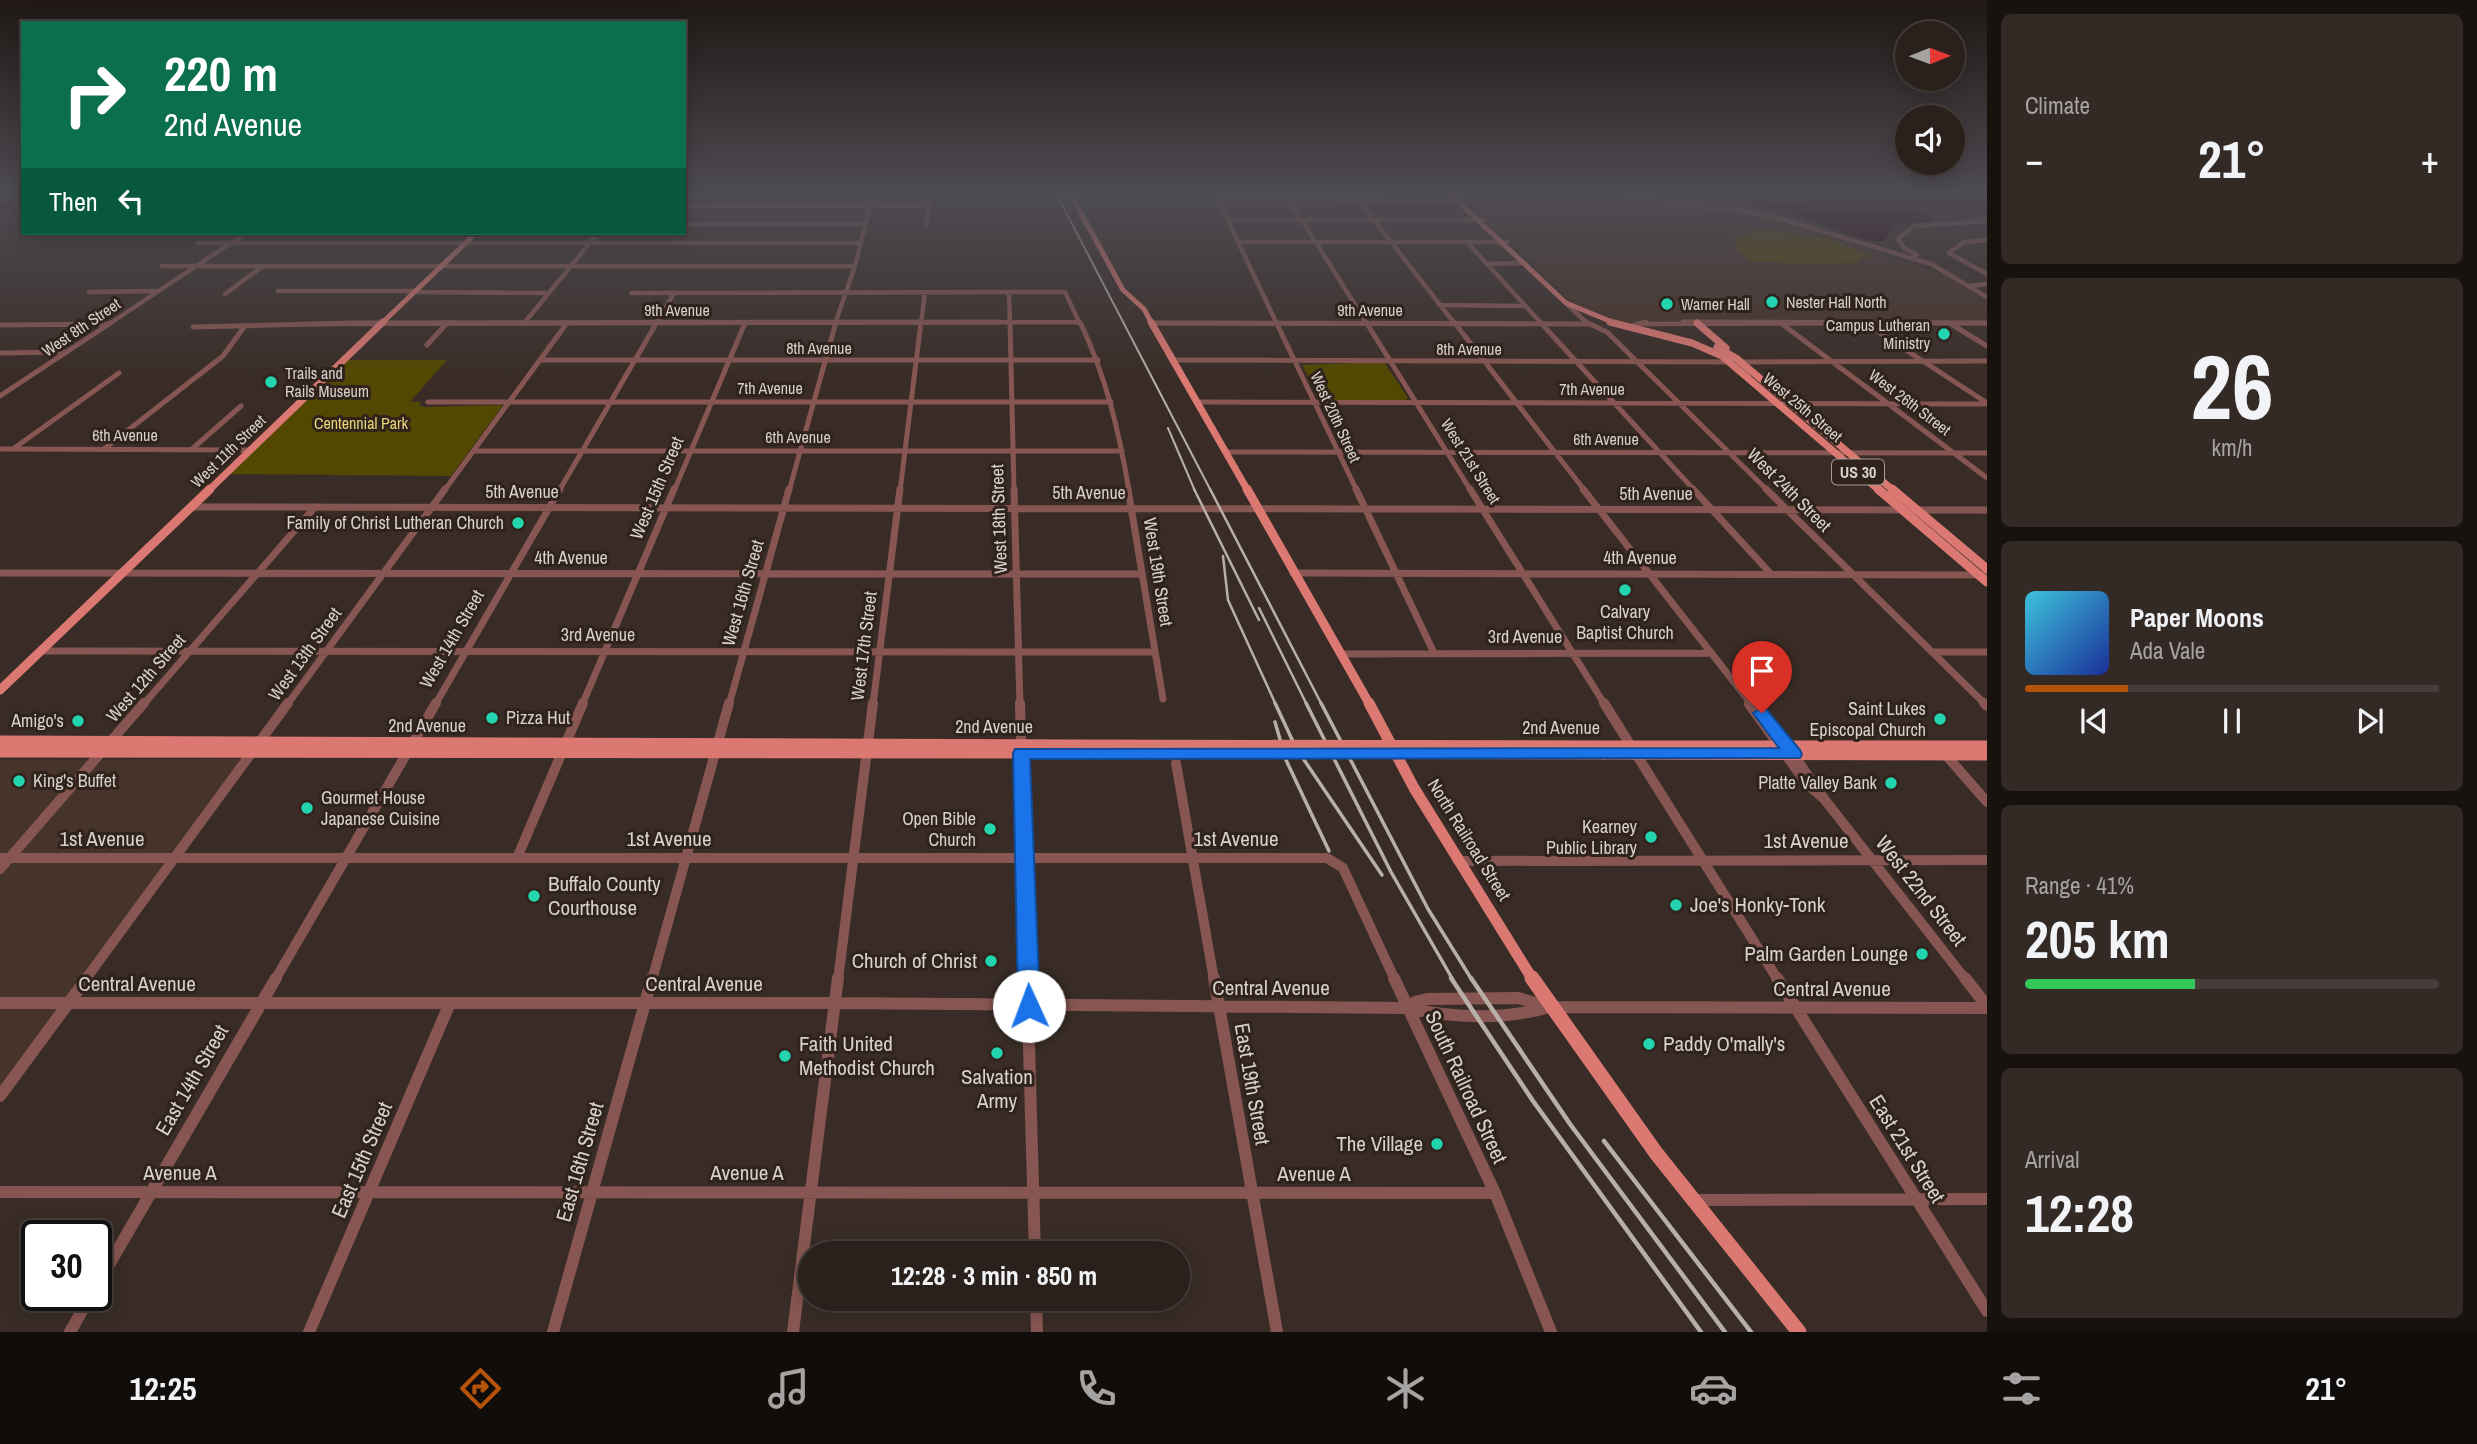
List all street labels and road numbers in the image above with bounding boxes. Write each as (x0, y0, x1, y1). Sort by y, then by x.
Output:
street label: West 8th Street (37, 292, 125, 361)
street label: 9th Avenue (644, 299, 710, 321)
street label: 9th Avenue (1337, 299, 1403, 321)
street label: 8th Avenue (786, 337, 852, 359)
street label: 8th Avenue (1436, 338, 1502, 360)
street label: West 26th Street (1864, 364, 1956, 440)
street label: West 25th Street (1759, 367, 1848, 447)
street label: West 20th Street (1305, 368, 1367, 466)
street label: 7th Avenue (737, 377, 803, 399)
street label: 7th Avenue (1559, 378, 1625, 400)
street label: West 11th Street (186, 409, 271, 492)
street label: West 21st Street (1436, 414, 1506, 508)
street label: 6th Avenue (92, 424, 158, 446)
street label: 6th Avenue (765, 426, 831, 448)
street label: 6th Avenue (1573, 428, 1639, 450)
street label: West 15th Street (624, 432, 689, 543)
street label: West 24th Street (1742, 442, 1837, 537)
road number: US 30 (1832, 460, 1884, 485)
street label: West 18th Street (984, 464, 1013, 574)
street label: 5th Avenue (485, 479, 559, 504)
street label: 5th Avenue (1052, 480, 1126, 505)
street label: 5th Avenue (1619, 481, 1693, 506)
street label: West 19th Street (1138, 516, 1179, 628)
street label: West 16th Street (715, 537, 770, 649)
street label: 4th Avenue (534, 545, 608, 570)
street label: 4th Avenue (1603, 545, 1677, 570)
street label: West 14th Street (413, 585, 490, 693)
street label: West 17th Street (844, 590, 883, 702)
street label: West 13th Street (262, 602, 347, 705)
street label: 3rd Avenue (561, 622, 635, 647)
street label: 3rd Avenue (1488, 624, 1562, 649)
street label: West 12th Street (100, 628, 191, 727)
street label: 2nd Avenue (388, 713, 466, 738)
street label: 2nd Avenue (955, 714, 1033, 739)
street label: 2nd Avenue (1522, 715, 1600, 740)
street label: North Railroad Street (1422, 774, 1517, 905)
street label: 1st Avenue (60, 824, 144, 853)
street label: 1st Avenue (627, 824, 711, 853)
street label: 1st Avenue (1194, 824, 1278, 853)
street label: 1st Avenue (1764, 826, 1848, 855)
street label: West 22nd Street (1869, 829, 1974, 952)
street label: Central Avenue (78, 969, 196, 998)
street label: Central Avenue (645, 969, 763, 998)
street label: Central Avenue (1212, 973, 1330, 1002)
street label: Central Avenue (1773, 974, 1891, 1003)
street label: South Railroad Street (1418, 1006, 1515, 1168)
street label: East 14th Street (148, 1019, 235, 1140)
street label: East 19th Street (1227, 1021, 1278, 1147)
street label: East 21st Street (1863, 1089, 1952, 1209)
street label: East 15th Street (324, 1097, 399, 1222)
street label: East 16th Street (549, 1098, 611, 1225)
street label: Avenue A (142, 1158, 217, 1187)
street label: Avenue A (709, 1158, 784, 1187)
street label: Avenue A (1276, 1159, 1351, 1188)

